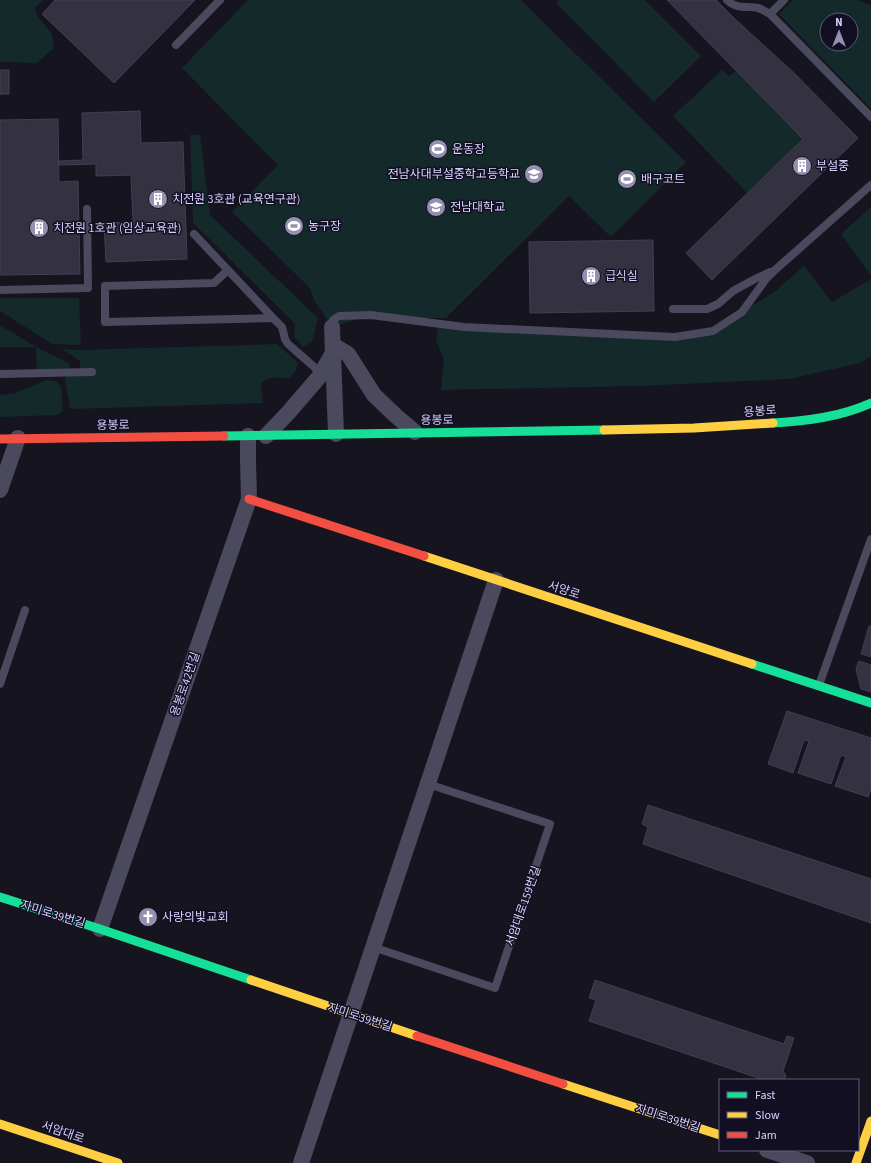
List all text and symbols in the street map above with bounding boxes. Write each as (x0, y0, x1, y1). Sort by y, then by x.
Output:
north arrow (819, 12, 859, 52)
text: N (835, 15, 843, 30)
sports icon: 운동장 (427, 138, 449, 160)
place label: 운동장 (452, 141, 485, 158)
building icon: 부설중 (791, 155, 813, 177)
place label: 부설중 (816, 158, 849, 175)
school or university icon: 전남사대부설중학고등학교 (523, 163, 545, 185)
place label: 전남사대부설중학고등학교 (388, 166, 520, 183)
sports icon: 배구코트 (616, 168, 638, 190)
place label: 배구코트 (641, 171, 685, 188)
building icon: 치전원 3호관 (교육연구관) (147, 188, 169, 210)
place label: 치전원 3호관 (교육연구관) (172, 191, 300, 208)
school or university icon: 전남대학교 (425, 196, 447, 218)
place label: 전남대학교 (450, 199, 505, 216)
sports icon: 농구장 (283, 215, 305, 237)
building icon: 치전원 1호관 (임상교육관) (28, 217, 50, 239)
place label: 농구장 (308, 218, 341, 235)
place label: 치전원 1호관 (임상교육관) (53, 220, 181, 237)
building icon: 급식실 (580, 265, 602, 287)
place label: 급식실 (605, 268, 638, 285)
street label: 용봉로 (743, 402, 777, 421)
street label: 용봉로 (420, 412, 454, 429)
street label: 용봉로 (96, 417, 130, 434)
street label: 서양로 (545, 577, 582, 604)
street label: 용봉로42번길 (167, 650, 204, 719)
street label: 서암대로159번길 (502, 864, 545, 949)
street label: 자미로39번길 (18, 897, 87, 932)
church icon: 사랑의빛교회 (137, 906, 159, 928)
place label: 사랑의빛교회 (162, 909, 228, 926)
street label: 자미로39번길 (325, 999, 394, 1036)
legend (719, 1079, 859, 1151)
text: Fast (755, 1087, 775, 1104)
street label: 자미로39번길 (633, 1100, 702, 1137)
text: Slow (755, 1107, 780, 1124)
street label: 서암대로 (39, 1117, 86, 1148)
text: Jam (755, 1127, 777, 1144)

